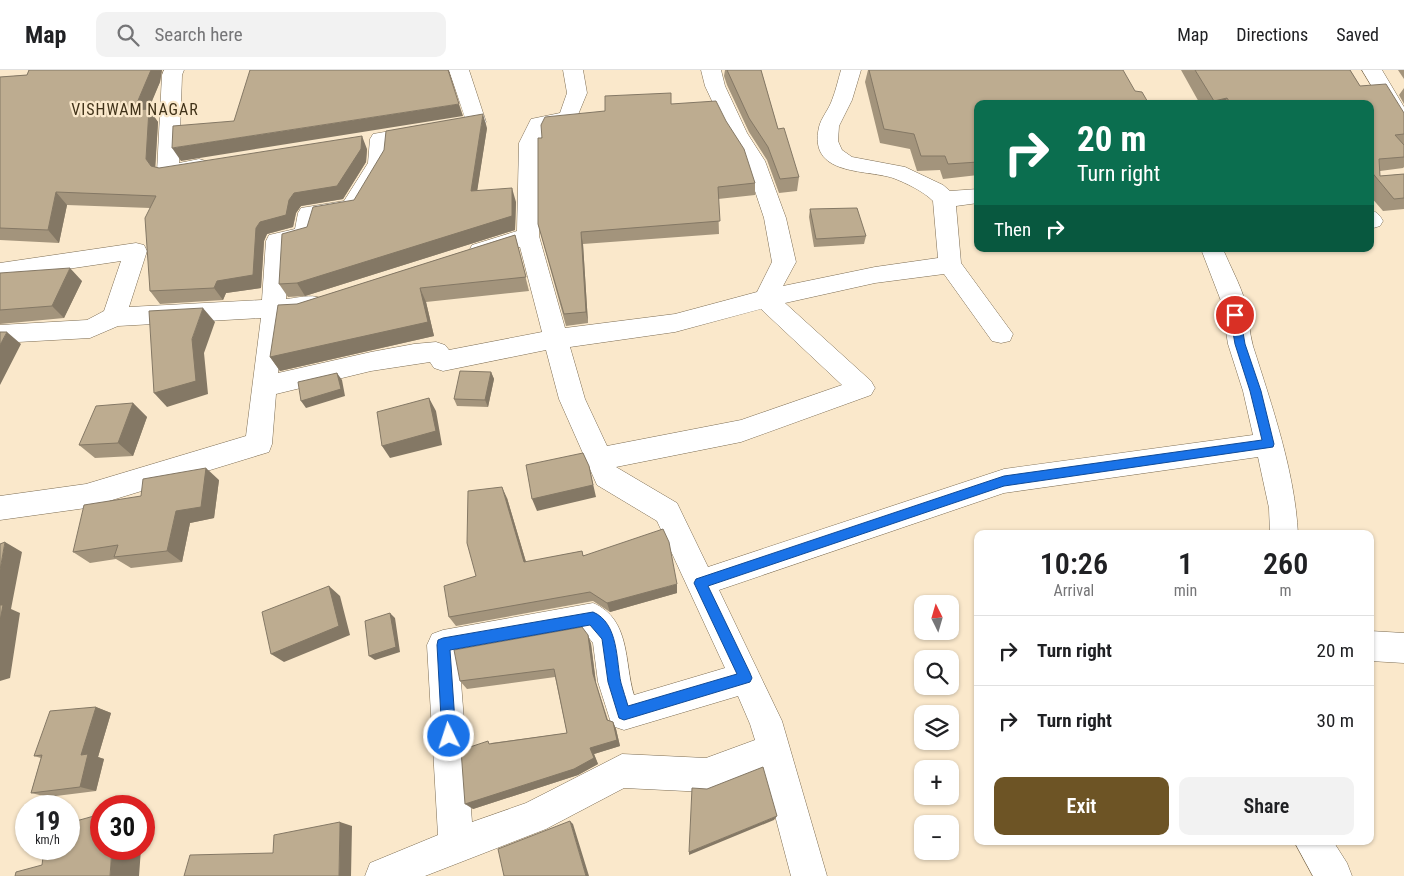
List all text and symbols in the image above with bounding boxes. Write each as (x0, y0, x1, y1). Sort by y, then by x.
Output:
search box (96, 12, 446, 57)
text: Map (25, 21, 66, 49)
icon: search (114, 21, 142, 49)
text: Search here (154, 23, 243, 46)
text: Map (1177, 24, 1208, 45)
text: Directions (1236, 24, 1308, 45)
text: Saved (1336, 24, 1379, 45)
district label: VISHWAM NAGAR (71, 100, 199, 119)
text: 20 m (1077, 119, 1146, 160)
icon: right (994, 120, 1059, 185)
text: Turn right (1077, 161, 1160, 186)
icon: right (1041, 215, 1069, 243)
text: Then (994, 218, 1031, 241)
pin (1214, 294, 1256, 336)
icon: arrive (1221, 301, 1249, 329)
text: 10:26 (1040, 546, 1108, 581)
text: 1 (1178, 546, 1193, 581)
text: 260 (1263, 546, 1308, 581)
text: Arrival (1054, 581, 1094, 600)
text: min (1174, 581, 1197, 600)
text: m (1280, 581, 1292, 600)
north arrow (914, 595, 959, 640)
map controls (914, 595, 959, 860)
icon: right (994, 637, 1022, 665)
text: Turn right (1037, 639, 1112, 662)
text: 20 m (1317, 639, 1354, 662)
button: search (914, 650, 959, 695)
button: layers (914, 705, 959, 750)
icon: right (994, 707, 1022, 735)
position arrow (422, 709, 474, 761)
text: Turn right (1037, 709, 1112, 732)
text: 30 m (1317, 709, 1354, 732)
button: + (914, 760, 959, 805)
button: Exit (994, 777, 1169, 835)
button: Share (1179, 777, 1354, 835)
speed limit sign: 30 (90, 795, 155, 860)
text: 19 (35, 807, 60, 836)
button: − (914, 815, 959, 860)
text: km/h (35, 833, 60, 847)

